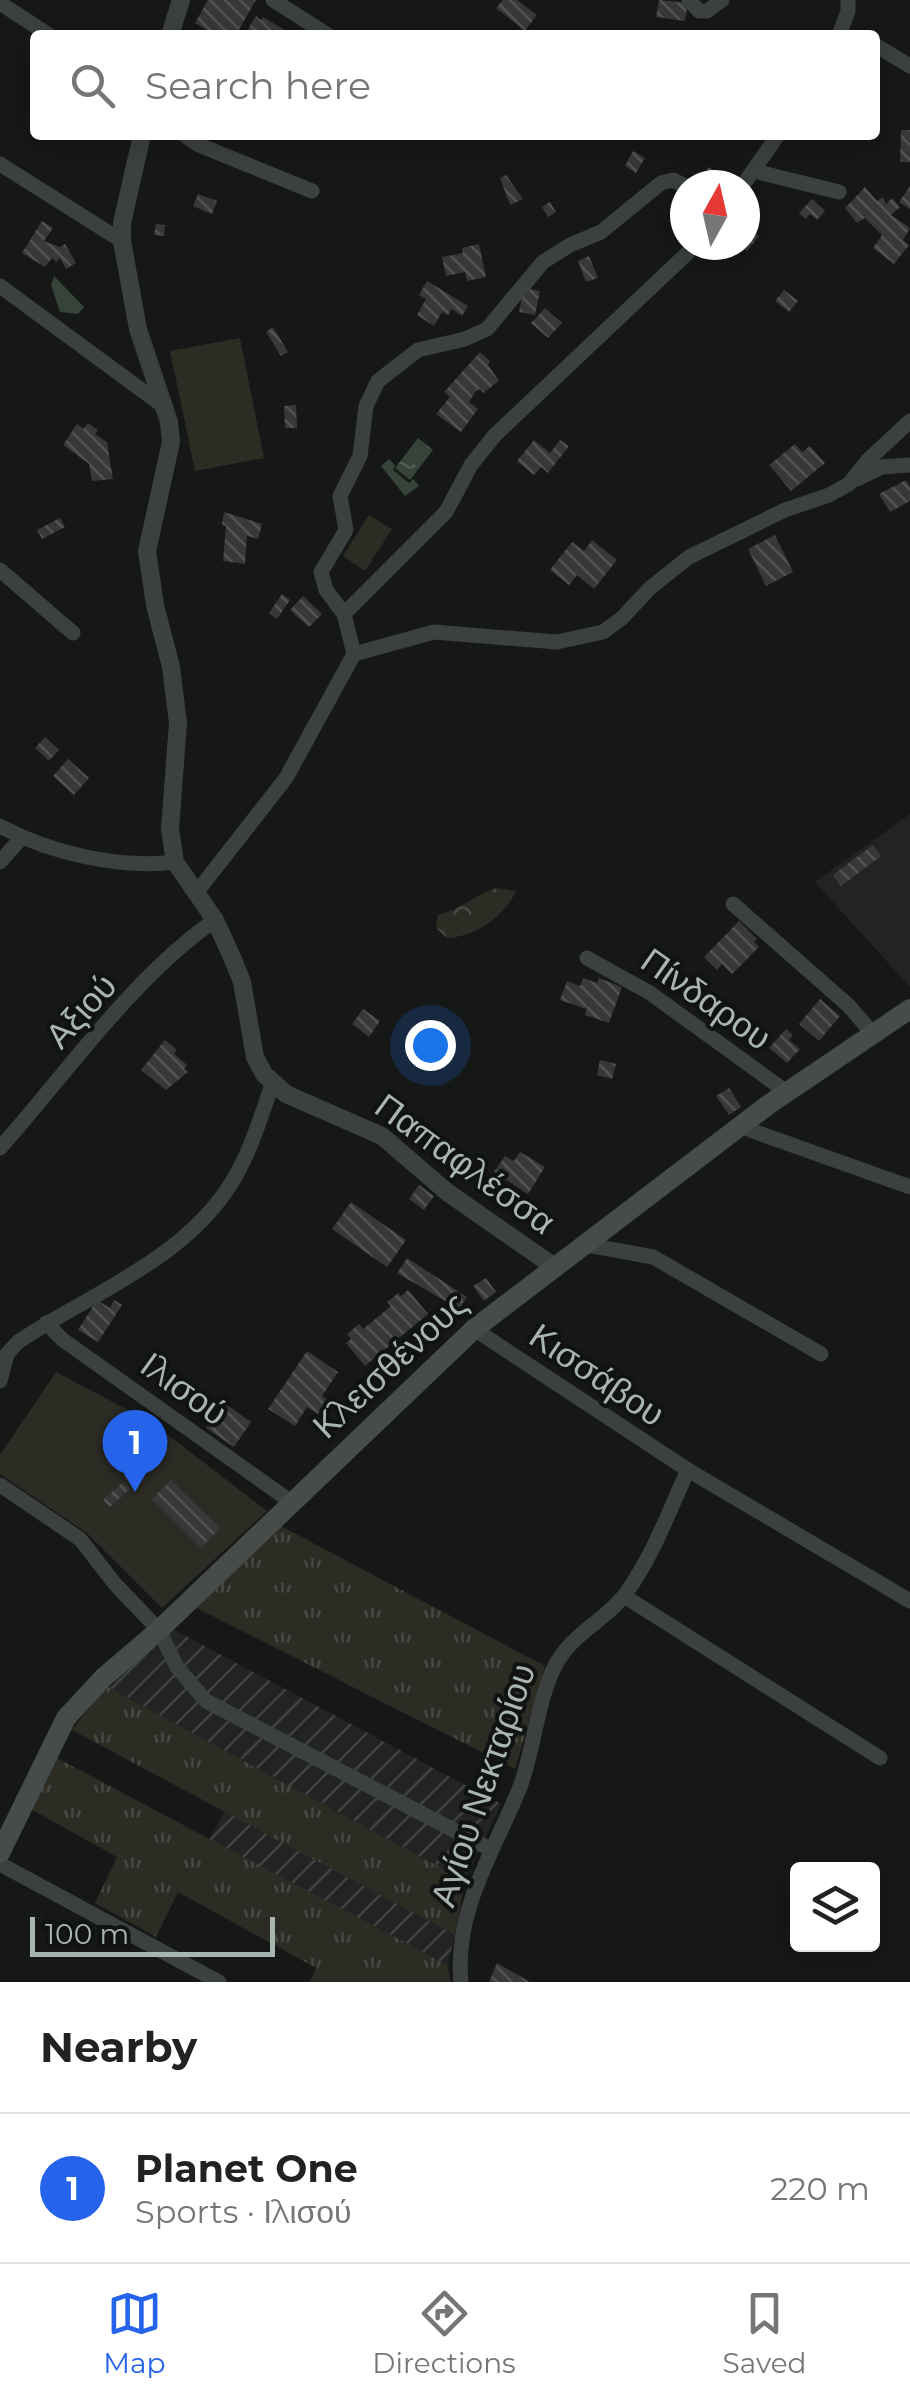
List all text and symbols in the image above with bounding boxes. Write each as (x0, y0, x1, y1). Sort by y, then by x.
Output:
search box (30, 30, 880, 140)
icon: search (65, 58, 120, 113)
text: Search here (145, 62, 371, 109)
north arrow (670, 170, 760, 260)
street label: Πίνδαρου (633, 938, 780, 1059)
street label: Αξιού (36, 965, 125, 1057)
your location (405, 1020, 456, 1071)
street label: Παπαφλέσσα (367, 1084, 564, 1243)
street label: Κλεισθένους (304, 1282, 476, 1447)
street label: Κισσάβου (522, 1314, 673, 1435)
street label: Ιλισού (133, 1343, 236, 1434)
pin: 1 (102, 1410, 168, 1492)
street label: Αγίου Νεκταρίου (421, 1658, 544, 1912)
map controls (790, 1862, 880, 1952)
button: layers (790, 1862, 880, 1952)
scale bar (30, 1912, 275, 1956)
text: 100 m (45, 1917, 129, 1951)
text: Nearby (40, 2021, 197, 2073)
text: Planet One (135, 2145, 358, 2192)
text: 1 (66, 2169, 79, 2208)
text: 220 m (770, 2169, 870, 2208)
text: Sports · Ιλισού (135, 2192, 352, 2231)
tab: Map (103, 2286, 166, 2380)
tab: Directions (372, 2286, 516, 2380)
tab: Saved (722, 2286, 807, 2380)

